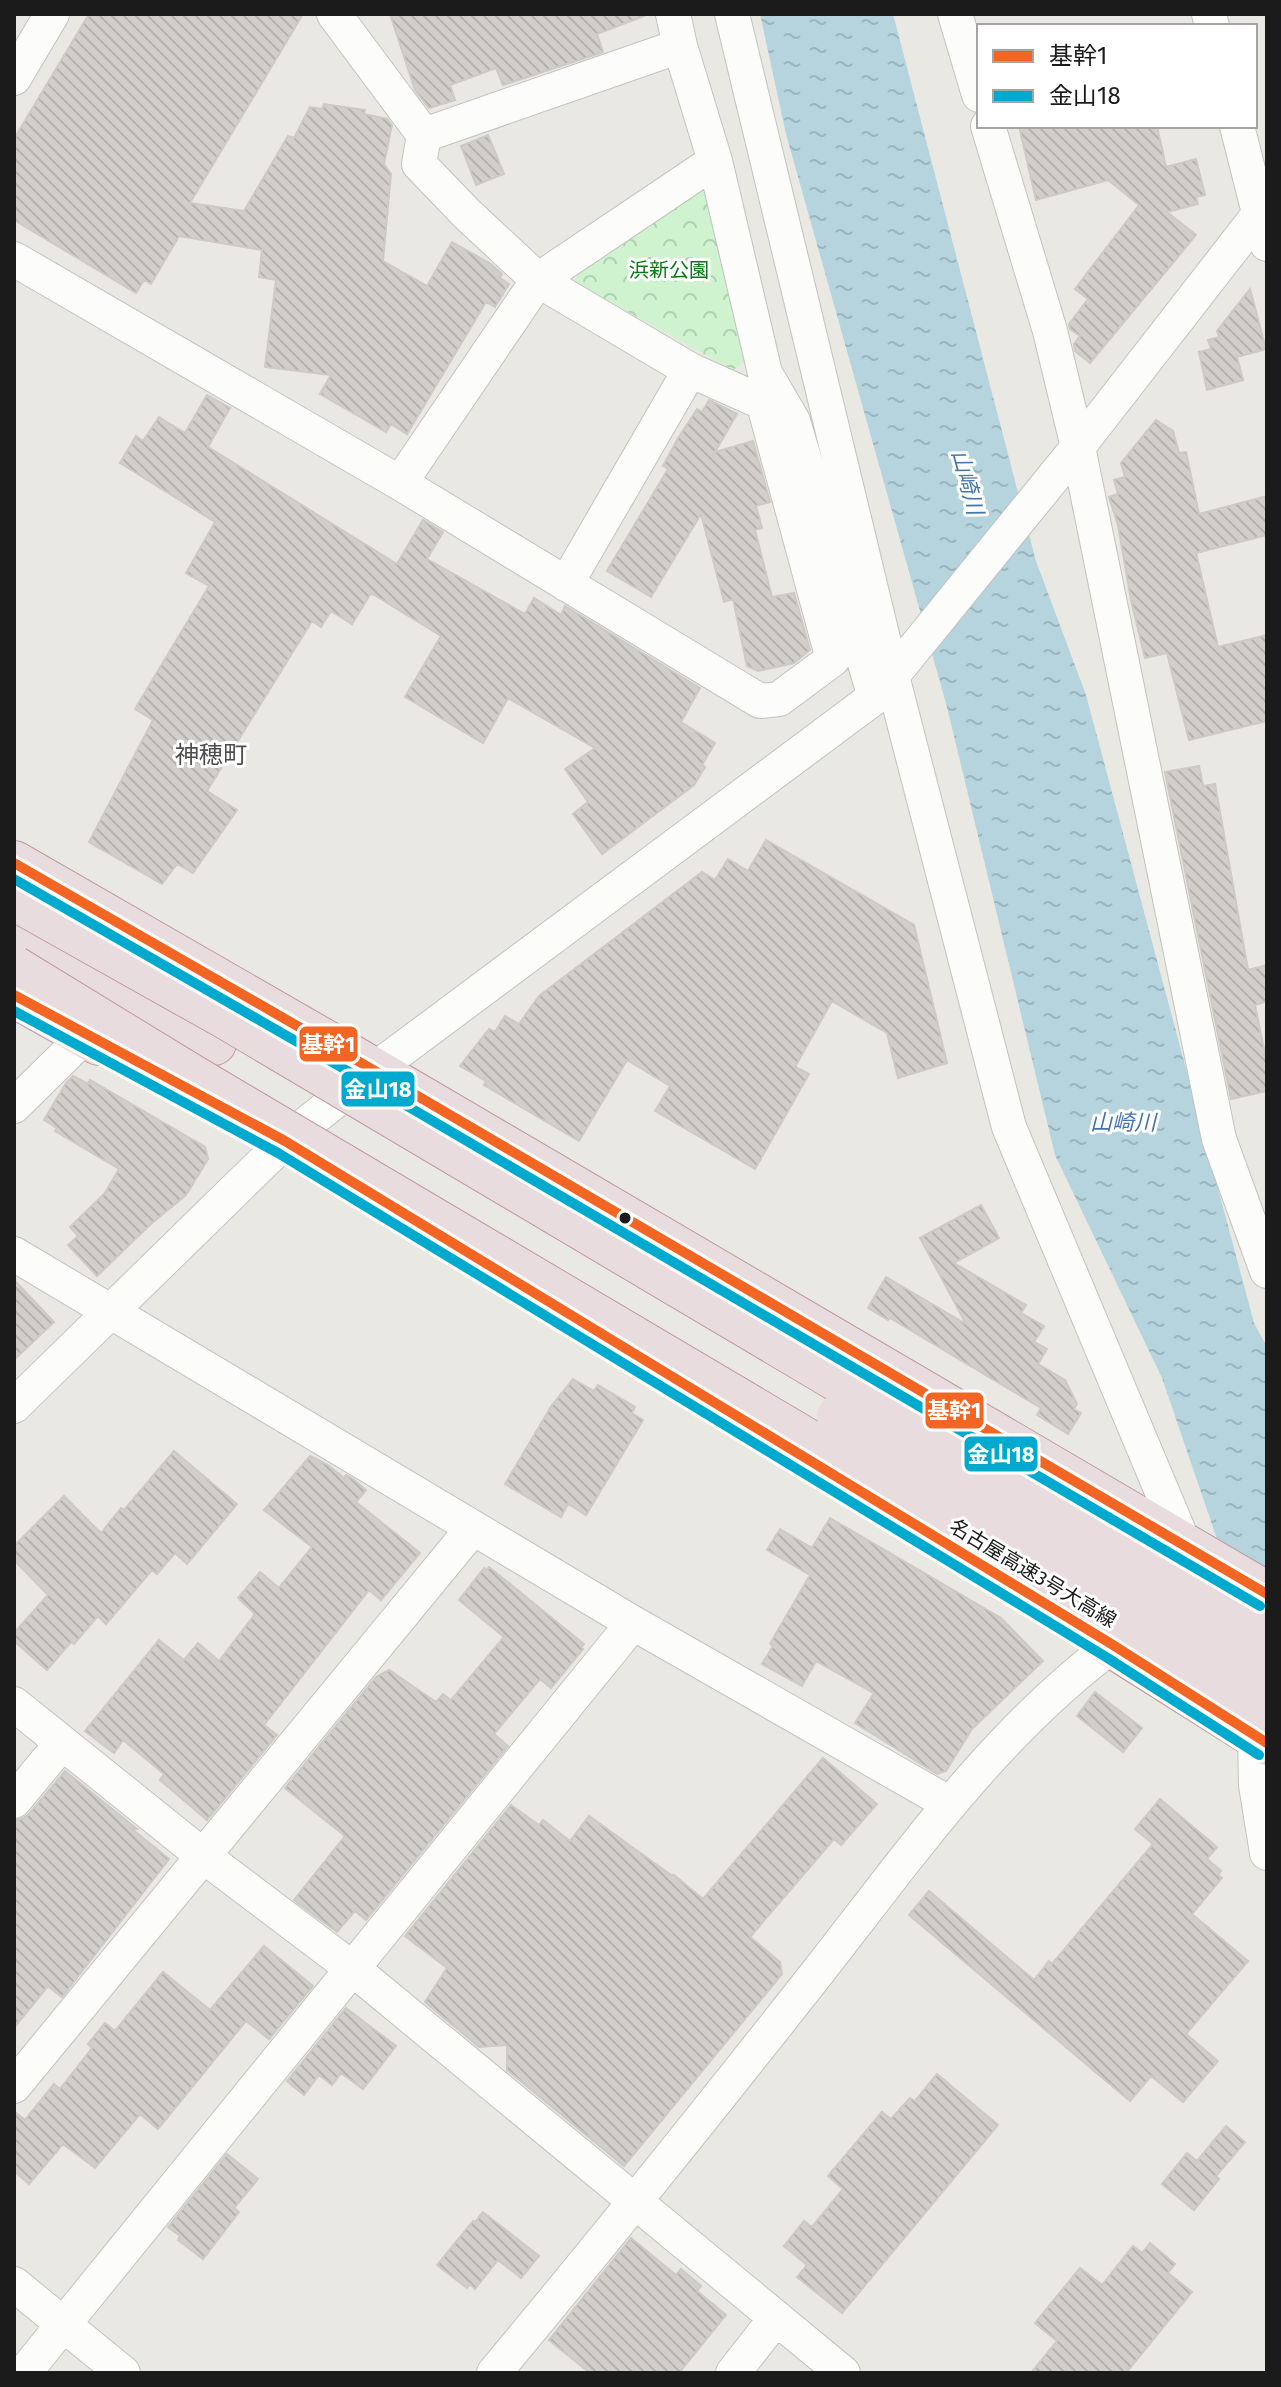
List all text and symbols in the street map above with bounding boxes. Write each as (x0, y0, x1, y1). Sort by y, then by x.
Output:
legend (977, 24, 1257, 128)
text: 基幹1 (1049, 42, 1107, 70)
text: 金山18 (1049, 82, 1121, 110)
park label: 浜新公園 (629, 258, 709, 282)
water label: 山崎川 (946, 447, 990, 519)
district label: 神穂町 (175, 741, 247, 769)
line badge: 基幹1 (298, 1025, 359, 1063)
text: 基幹1 (301, 1031, 355, 1058)
line badge: 金山18 (340, 1070, 416, 1108)
text: 金山18 (345, 1076, 412, 1103)
water label: 山崎川 (1090, 1109, 1158, 1136)
unlabelled marker (617, 1210, 633, 1226)
line badge: 基幹1 (924, 1391, 985, 1430)
text: 基幹1 (927, 1397, 981, 1424)
line badge: 金山18 (963, 1435, 1039, 1473)
text: 金山18 (968, 1441, 1035, 1468)
street label: 名古屋高速3号大高線 (945, 1514, 1121, 1632)

